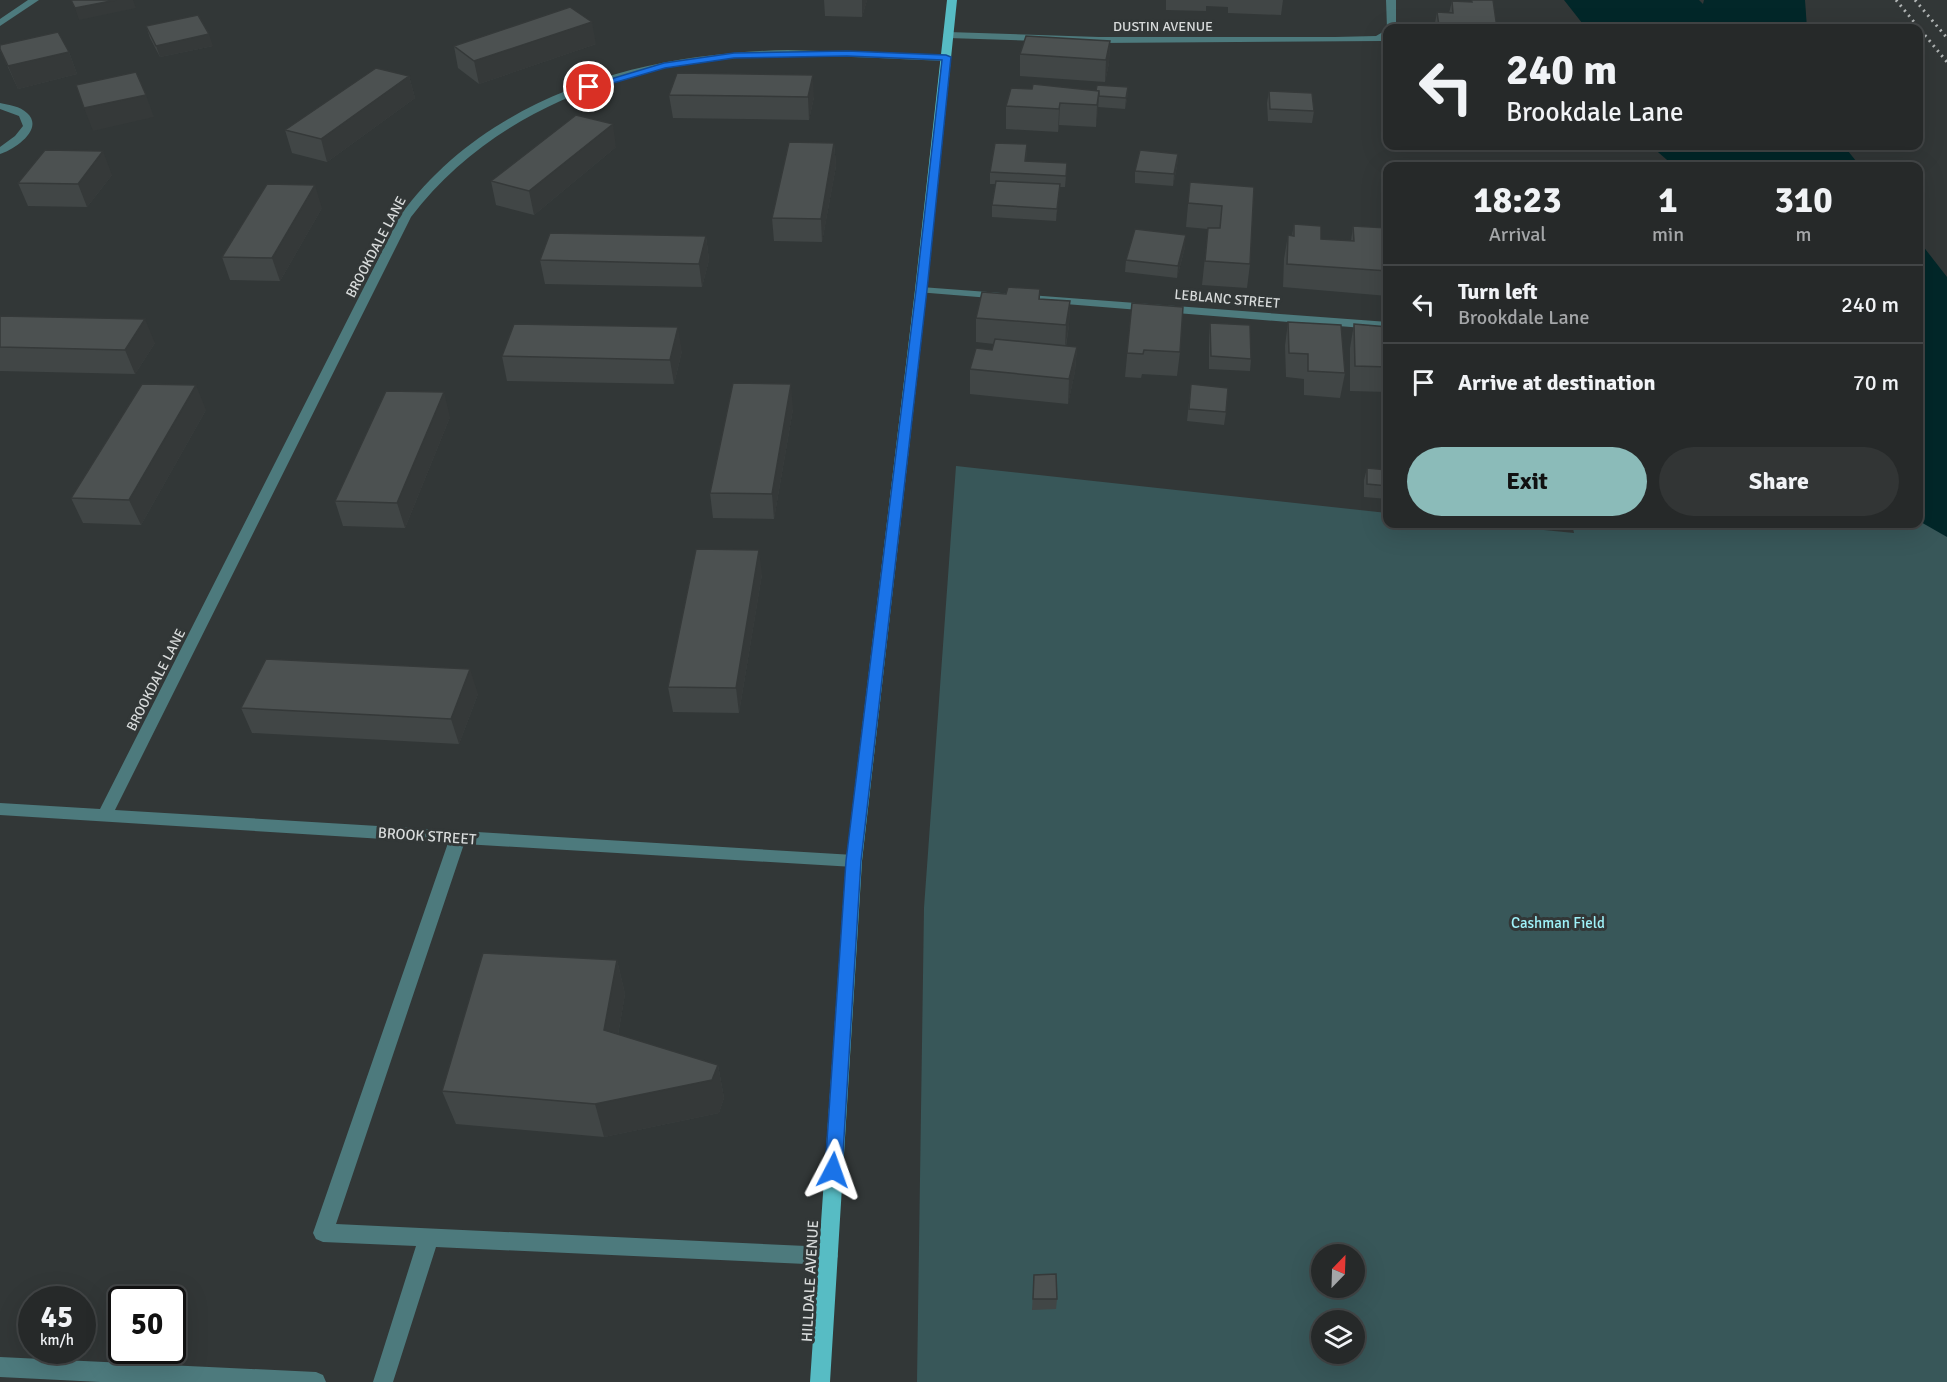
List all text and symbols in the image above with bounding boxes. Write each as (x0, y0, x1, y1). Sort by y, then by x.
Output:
street label: DUSTIN AVENUE (1113, 18, 1213, 35)
text: 240 m (1506, 45, 1617, 96)
icon: left (1407, 48, 1485, 126)
pin (563, 61, 614, 112)
icon: arrive (572, 70, 605, 103)
text: Brookdale Lane (1506, 96, 1684, 129)
text: 18:23 (1473, 178, 1562, 223)
text: 1 (1658, 178, 1678, 223)
text: 310 (1774, 178, 1833, 223)
street label: BROOKDALE LANE (342, 193, 410, 301)
text: Arrival (1489, 222, 1546, 247)
text: min (1652, 222, 1684, 247)
text: m (1796, 222, 1812, 247)
text: Turn left (1458, 278, 1538, 305)
street label: LEBLANC STREET (1174, 286, 1281, 312)
icon: left (1407, 288, 1440, 321)
text: 240 m (1841, 291, 1899, 318)
text: Brookdale Lane (1458, 305, 1589, 330)
icon: arrive (1407, 366, 1440, 399)
text: Arrive at destination (1458, 369, 1655, 396)
text: 70 m (1853, 369, 1899, 396)
button: Exit (1407, 447, 1647, 516)
button: Share (1659, 447, 1899, 516)
street label: BROOKDALE LANE (123, 626, 189, 734)
street label: BROOK STREET (377, 824, 477, 848)
park label: Cashman Field (1511, 914, 1605, 932)
position arrow (801, 1138, 865, 1202)
street label: HILLDALE AVENUE (798, 1219, 822, 1343)
north arrow (1311, 1244, 1365, 1298)
map controls (1311, 1244, 1365, 1364)
speed limit sign: 50 (108, 1286, 186, 1364)
text: 45 (41, 1299, 73, 1336)
button: layers (1311, 1310, 1365, 1364)
text: km/h (40, 1331, 74, 1349)

